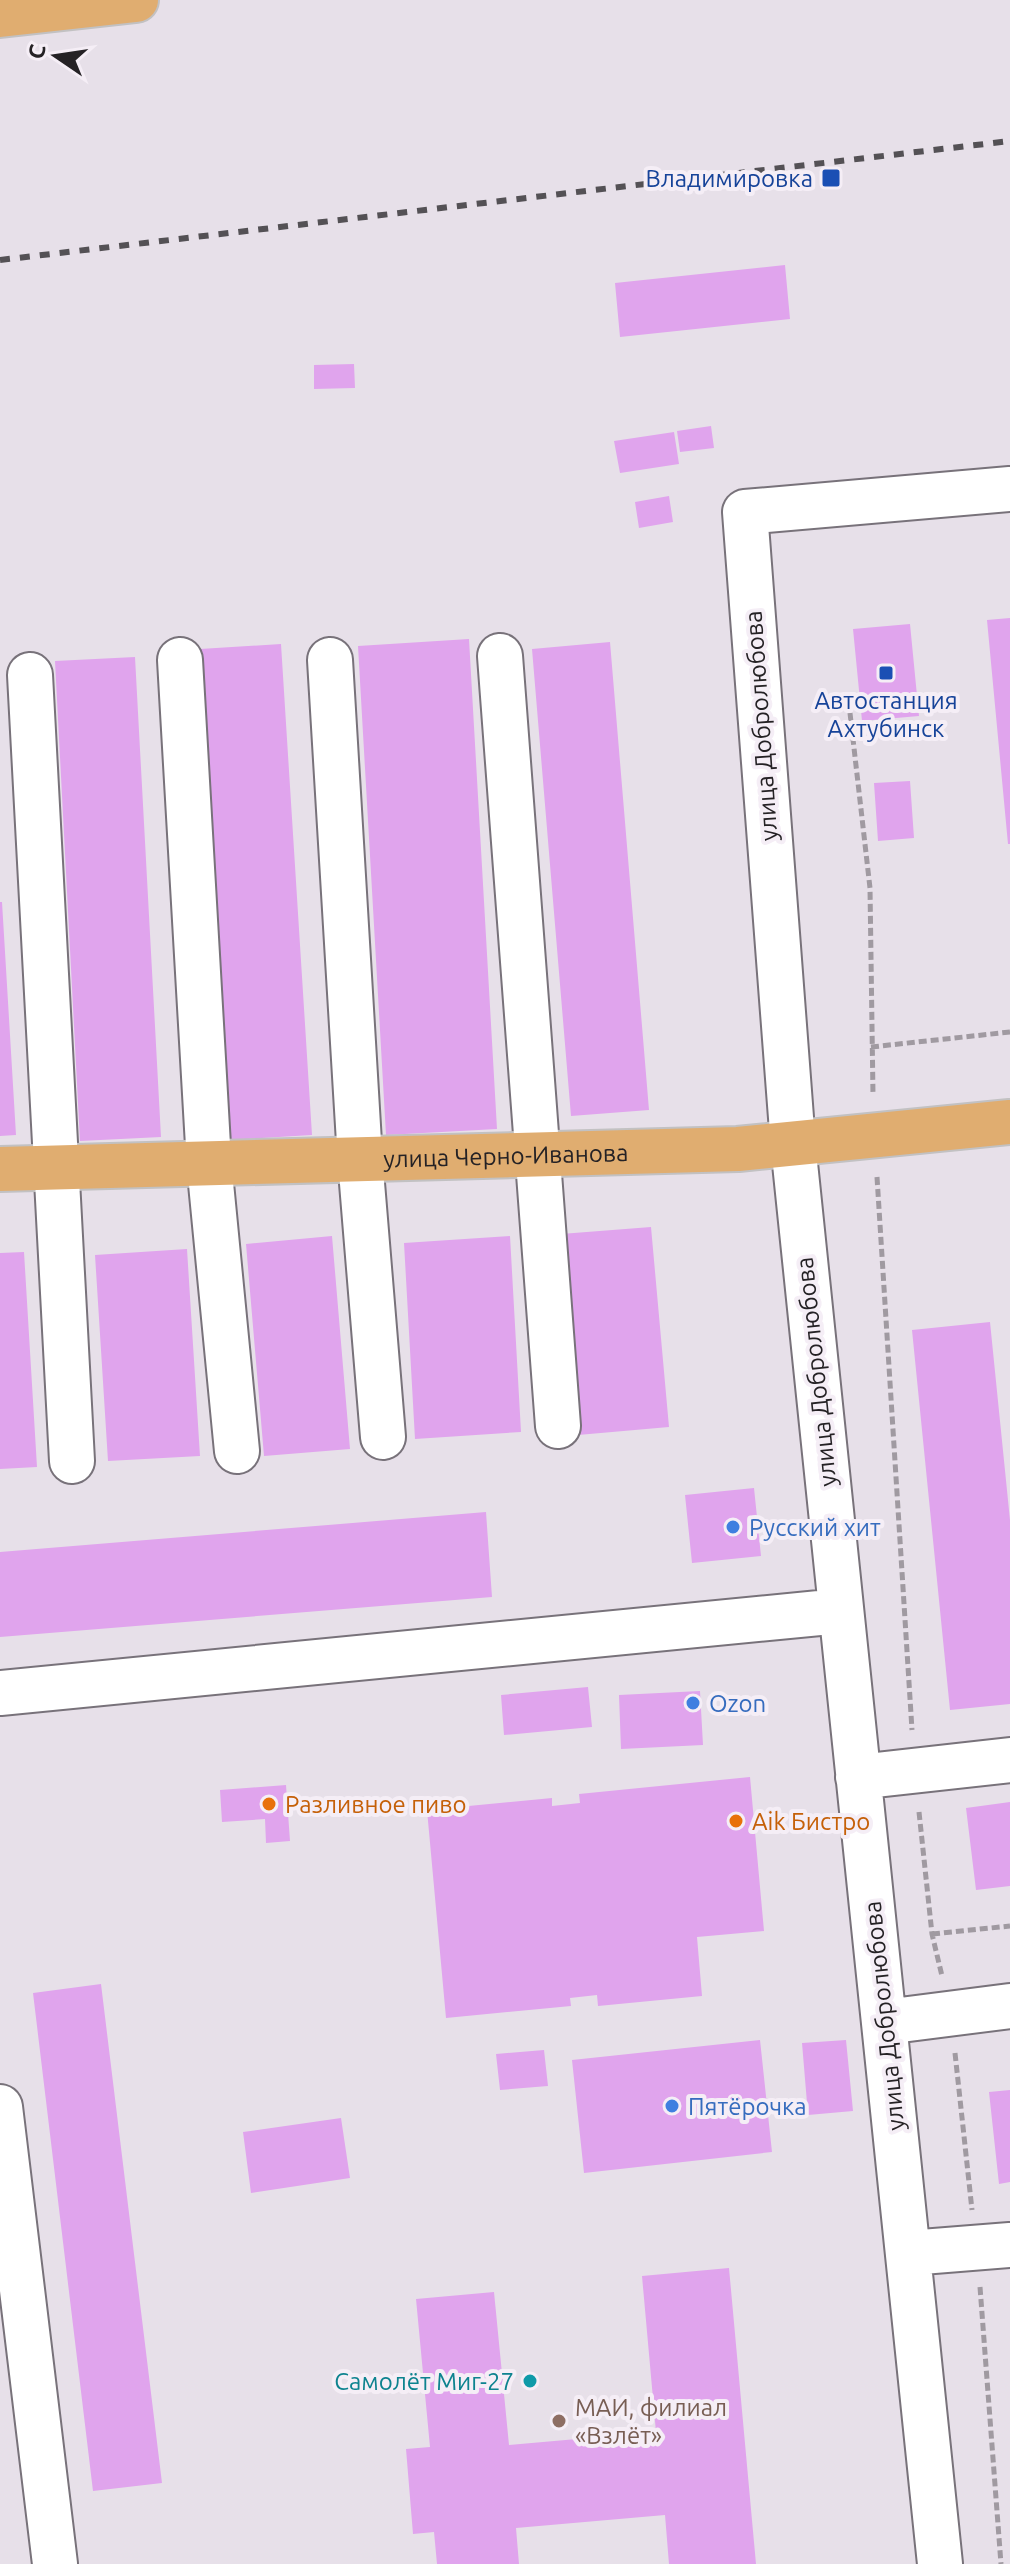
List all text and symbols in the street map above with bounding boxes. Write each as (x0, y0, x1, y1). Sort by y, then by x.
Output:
north arrow (16, 16, 96, 96)
text: С (22, 42, 50, 61)
place label: Владимировка (645, 165, 813, 192)
marker: Владимировка (820, 167, 842, 189)
street label: улица Добролюбова (739, 610, 783, 842)
marker: Автостанция Ахтубинск (877, 664, 895, 682)
place label: Автостанция Ахтубинск (814, 687, 958, 742)
street label: улица Черно-Иванова (383, 1138, 629, 1172)
street label: улица Добролюбова (791, 1256, 841, 1488)
place label: Русский хит (749, 1514, 881, 1541)
marker: Русский хит (724, 1518, 742, 1536)
place label: Ozon (709, 1690, 766, 1717)
marker: Ozon (684, 1694, 702, 1712)
place label: Разливное пиво (285, 1791, 467, 1818)
marker: Разливное пиво (260, 1795, 278, 1813)
place label: Aik Бистро (752, 1808, 870, 1835)
marker: Aik Бистро (727, 1812, 745, 1830)
street label: улица Добролюбова (859, 1900, 909, 2132)
place label: Пятёрочка (688, 2093, 807, 2120)
marker: Пятёрочка (663, 2097, 681, 2115)
place label: Самолёт Миг-27 (334, 2368, 514, 2395)
marker: Самолёт Миг-27 (521, 2372, 539, 2390)
place label: МАИ, филиал «Взлёт» (575, 2394, 727, 2449)
marker: МАИ, филиал «Взлёт» (550, 2412, 568, 2430)

